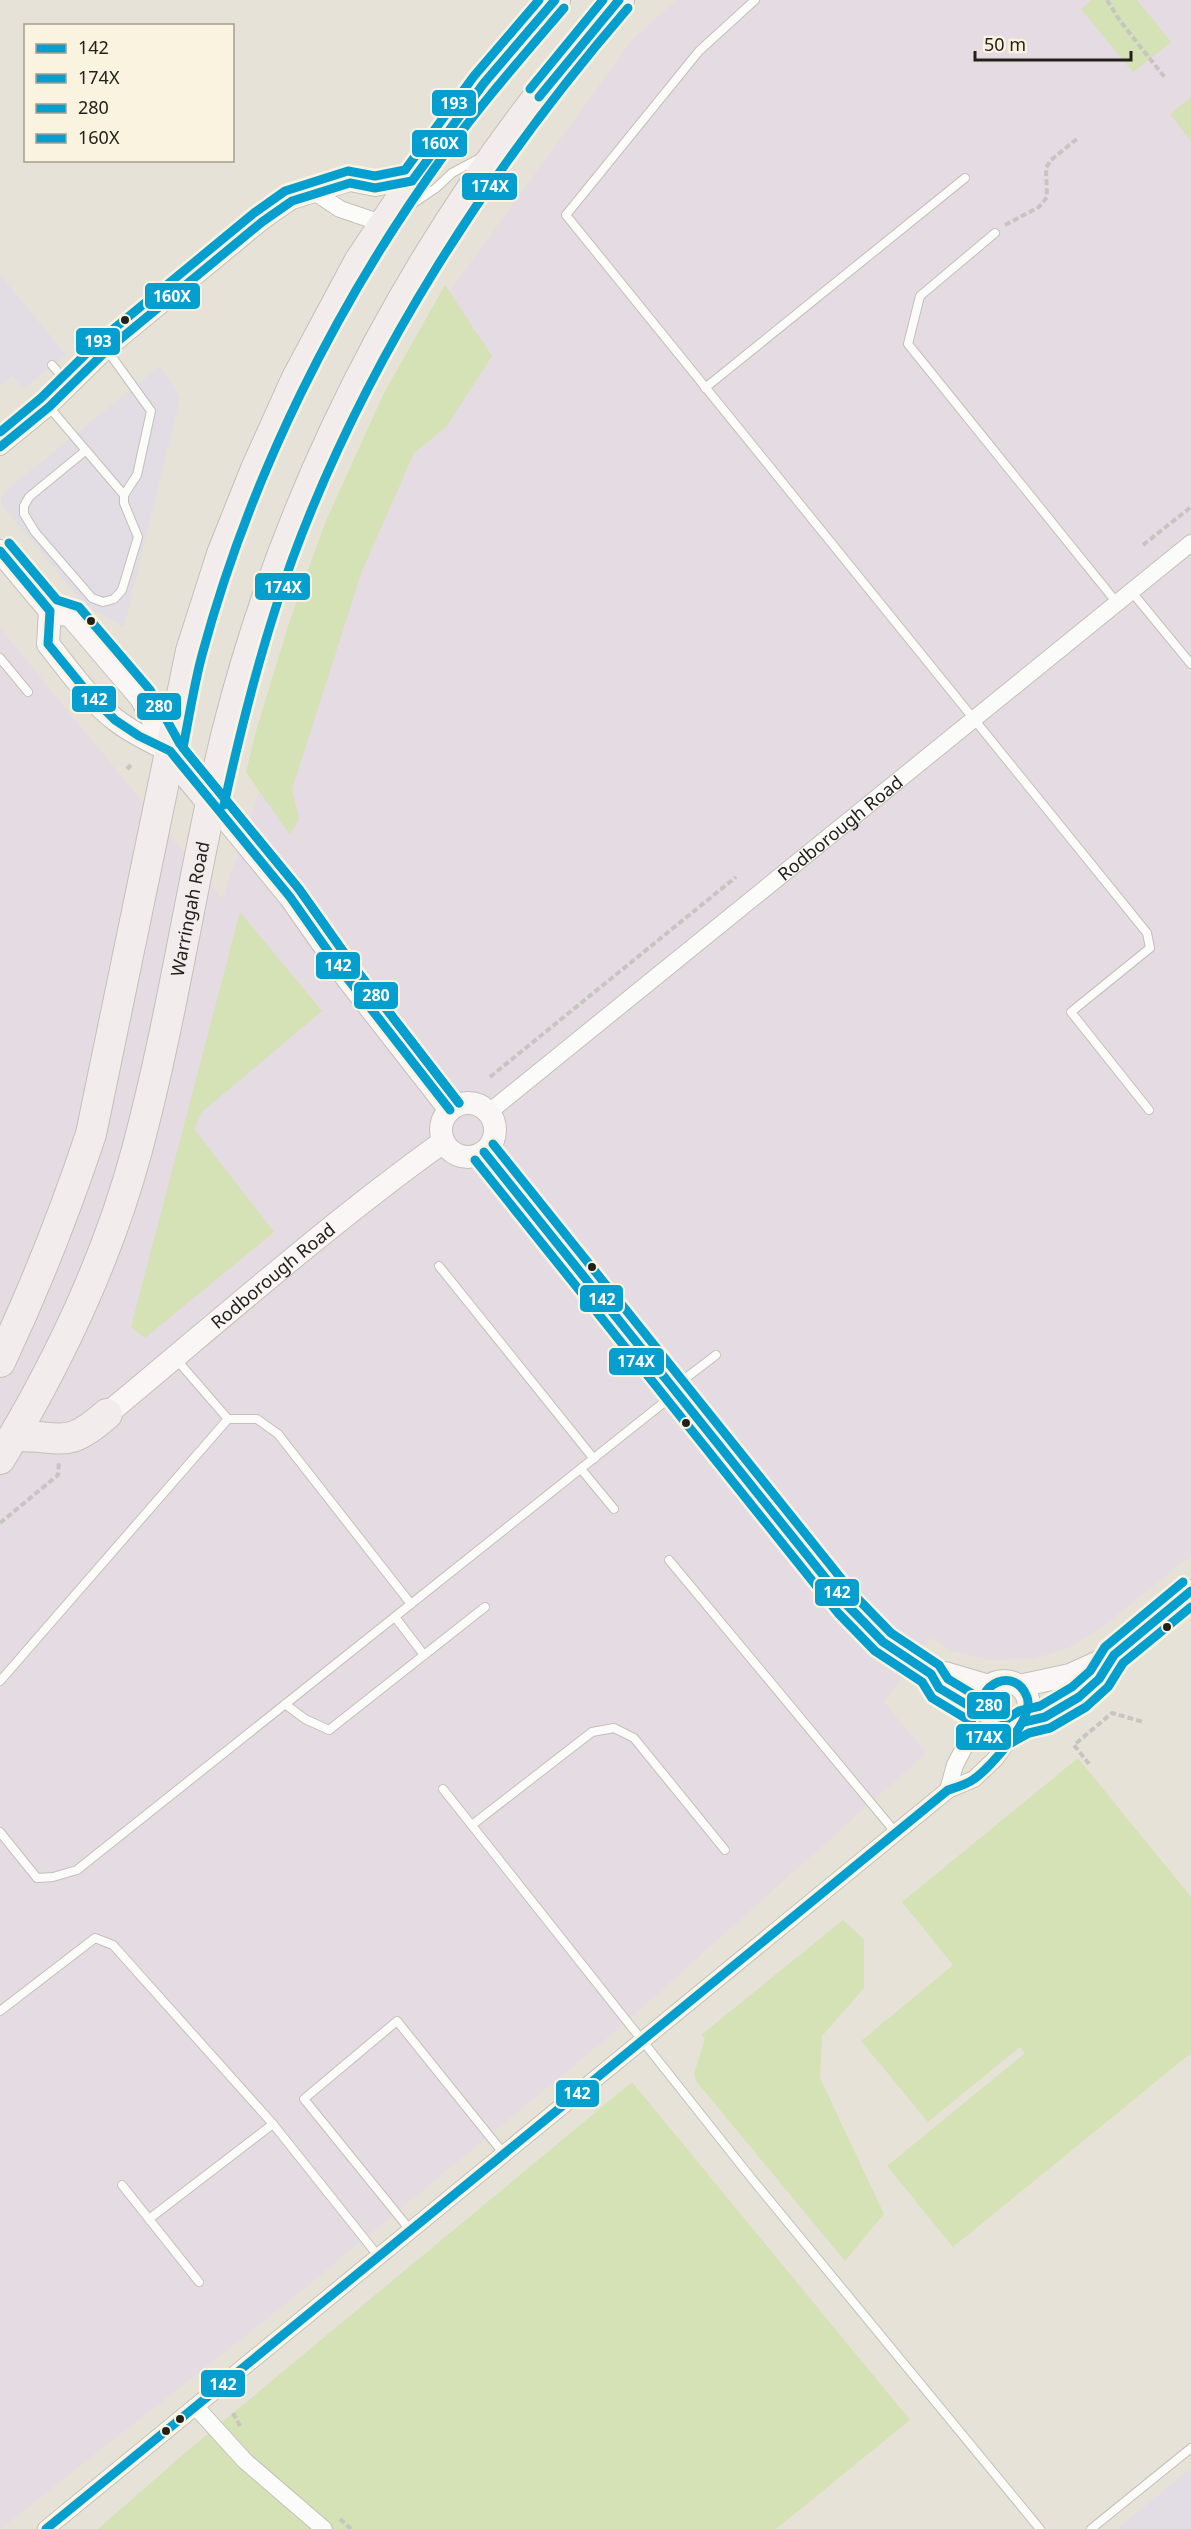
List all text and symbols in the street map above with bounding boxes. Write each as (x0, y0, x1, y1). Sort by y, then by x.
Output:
legend (24, 24, 234, 162)
scale bar (975, 24, 1131, 62)
text: 50 m (984, 32, 1026, 56)
text: 142 (78, 35, 109, 59)
text: 174X (78, 65, 120, 89)
line badge: 193 (431, 89, 477, 117)
text: 193 (440, 92, 468, 114)
text: 280 (78, 95, 109, 119)
text: 160X (78, 125, 120, 149)
line badge: 160X (411, 129, 468, 158)
text: 160X (421, 132, 459, 154)
line badge: 174X (461, 172, 518, 201)
text: 174X (471, 175, 509, 197)
line badge: 160X (144, 282, 201, 310)
text: 160X (153, 285, 191, 307)
unlabelled marker (119, 314, 131, 326)
line badge: 193 (75, 327, 121, 356)
text: 193 (84, 330, 112, 352)
line badge: 174X (254, 572, 311, 601)
text: 174X (264, 576, 302, 598)
unlabelled marker (85, 615, 97, 627)
line badge: 142 (71, 685, 117, 713)
text: 142 (80, 688, 108, 710)
line badge: 280 (136, 692, 182, 721)
text: 280 (145, 695, 173, 717)
street label: Rodborough Road (772, 770, 907, 886)
street label: Warringah Road (165, 839, 215, 979)
line badge: 142 (315, 951, 361, 980)
text: 142 (324, 954, 352, 976)
line badge: 280 (353, 981, 399, 1010)
text: 280 (362, 984, 390, 1006)
street label: Rodborough Road (206, 1217, 340, 1334)
unlabelled marker (586, 1261, 598, 1273)
line badge: 142 (579, 1284, 624, 1313)
text: 142 (588, 1288, 616, 1310)
line badge: 174X (608, 1347, 665, 1376)
text: 174X (617, 1350, 655, 1372)
unlabelled marker (680, 1417, 692, 1429)
line badge: 142 (814, 1578, 860, 1607)
text: 142 (823, 1581, 851, 1603)
unlabelled marker (1161, 1621, 1173, 1633)
line badge: 280 (966, 1691, 1011, 1720)
text: 280 (975, 1694, 1003, 1716)
line badge: 174X (955, 1723, 1012, 1751)
text: 174X (965, 1726, 1003, 1748)
line badge: 142 (555, 2079, 600, 2108)
text: 142 (563, 2082, 591, 2104)
line badge: 142 (200, 2369, 246, 2398)
text: 142 (209, 2373, 237, 2395)
unlabelled marker (174, 2413, 186, 2425)
unlabelled marker (160, 2425, 172, 2437)

